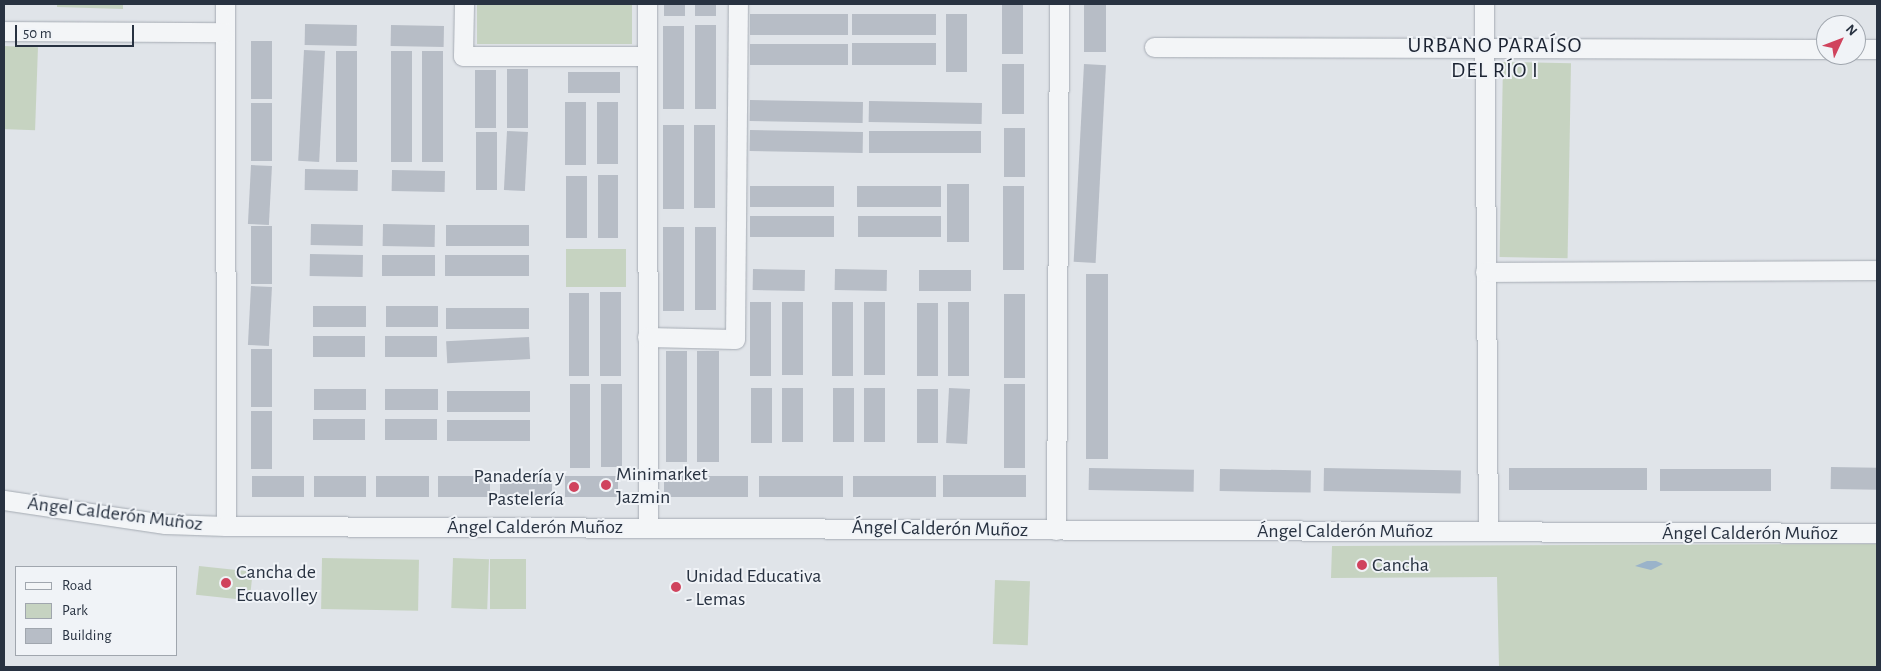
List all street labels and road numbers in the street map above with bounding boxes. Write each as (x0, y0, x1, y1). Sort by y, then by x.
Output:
street label: Ángel Calderón Muñoz (26, 491, 204, 537)
street label: Ángel Calderón Muñoz (447, 515, 623, 539)
street label: Ángel Calderón Muñoz (852, 515, 1028, 543)
street label: Ángel Calderón Muñoz (1257, 519, 1433, 543)
street label: Ángel Calderón Muñoz (1662, 521, 1838, 545)

